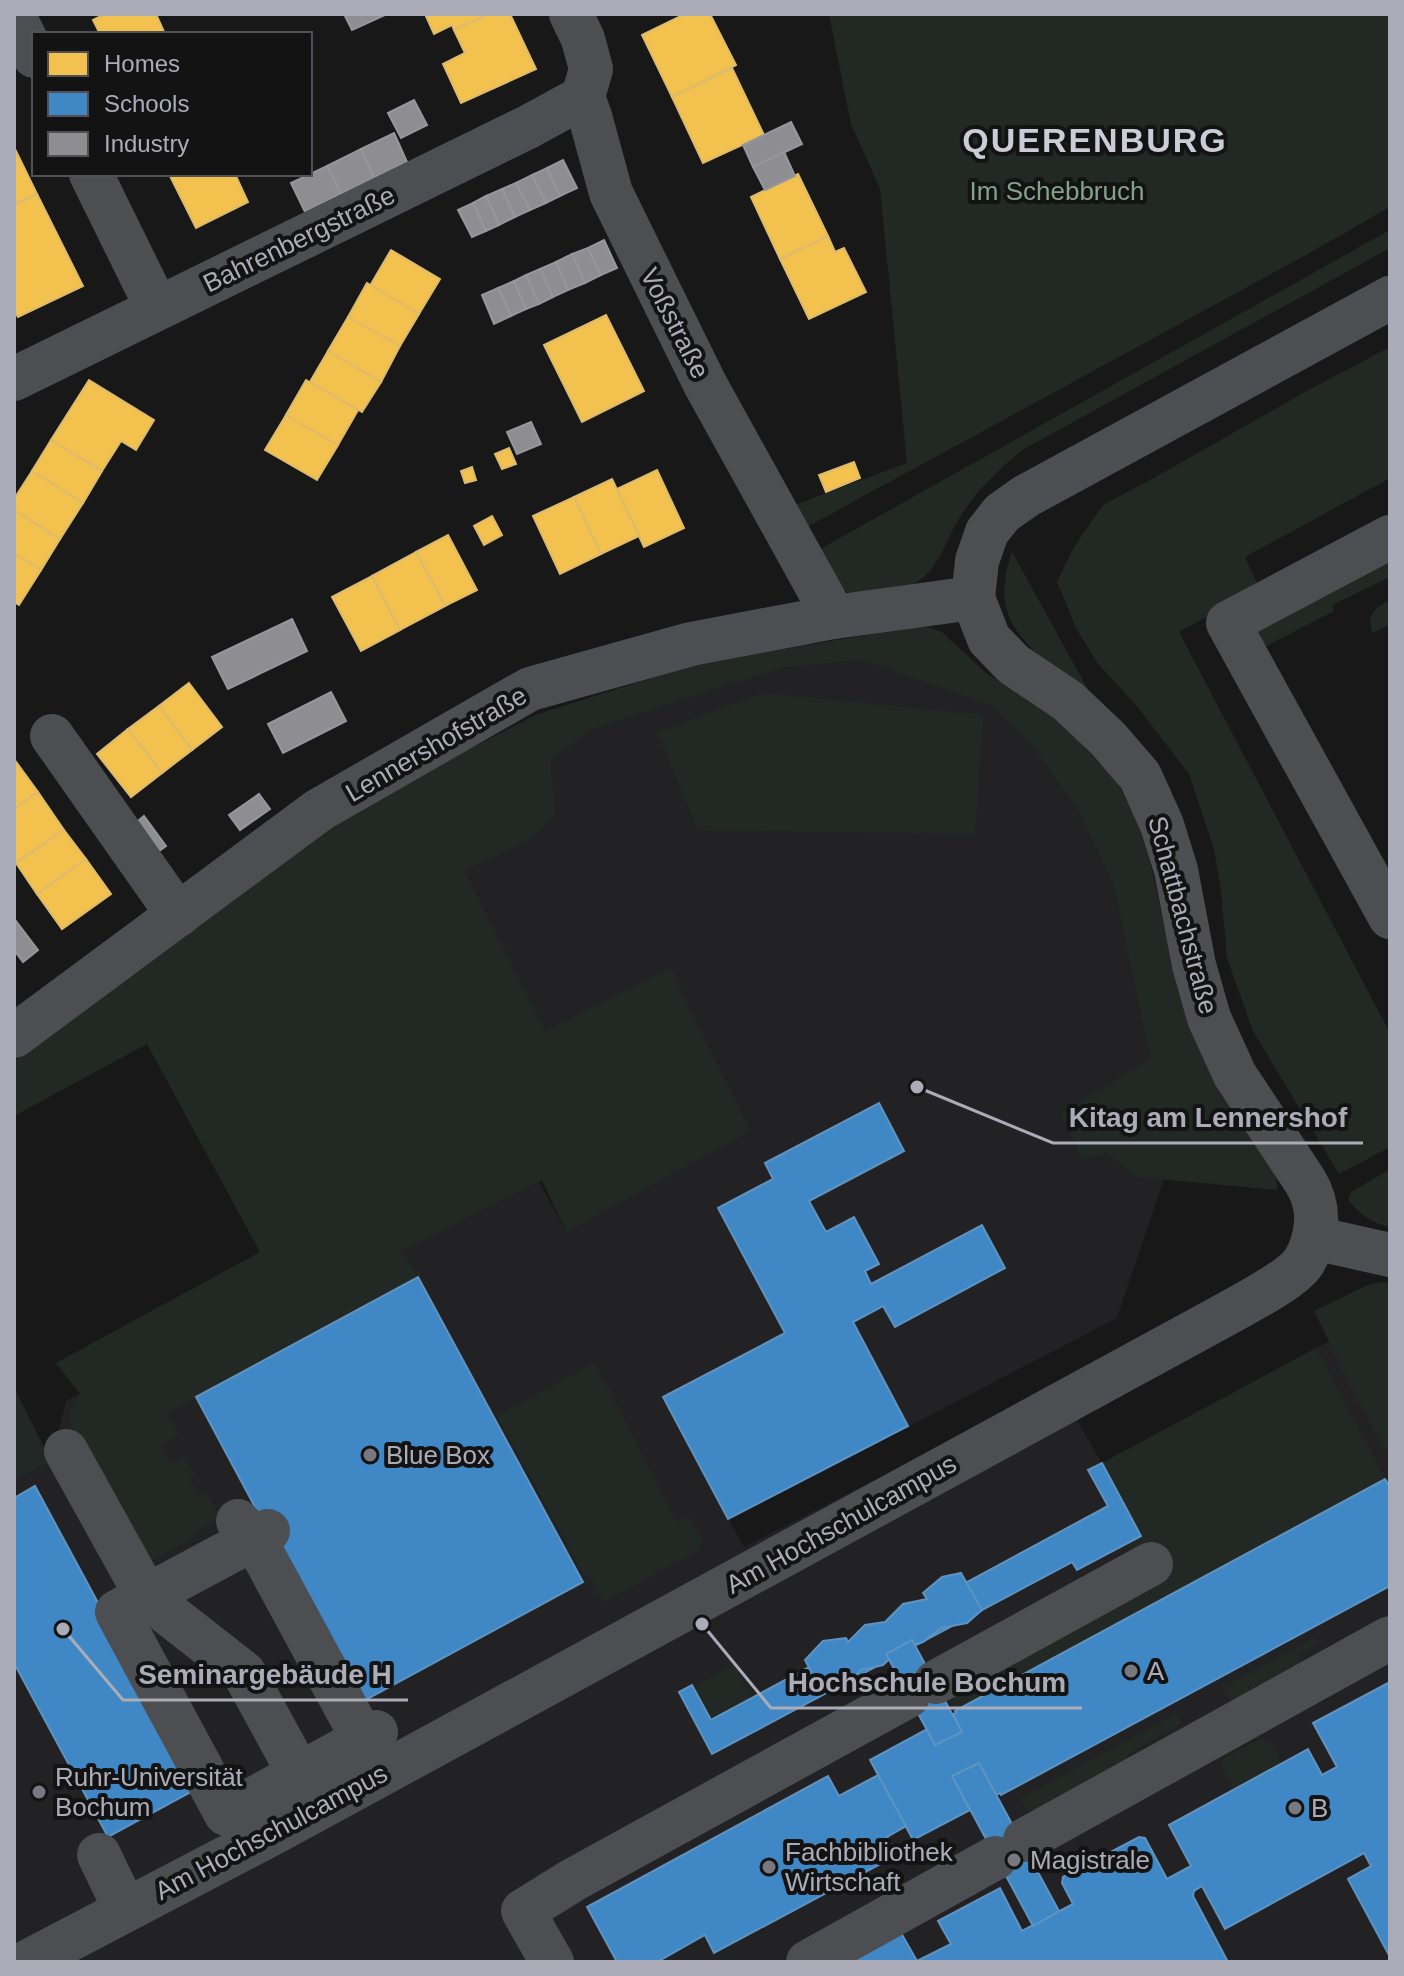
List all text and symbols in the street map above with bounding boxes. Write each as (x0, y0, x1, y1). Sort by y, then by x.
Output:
legend (32, 32, 312, 176)
text: Homes (104, 50, 180, 77)
text: Schools (104, 90, 189, 117)
district label: QUERENBURG (962, 121, 1228, 159)
text: Industry (104, 130, 189, 157)
park label: Im Schebbruch (970, 176, 1144, 206)
street label: Bahrenbergstraße (198, 180, 400, 298)
street label: Voßstraße (634, 263, 716, 383)
street label: Lennershofstraße (340, 680, 532, 808)
street label: Schattbachstraße (1142, 813, 1224, 1017)
callout: Kitag am Lennershof (1053, 1091, 1363, 1143)
text: Kitag am Lennershof (1069, 1102, 1348, 1133)
place label: Blue Box (386, 1440, 490, 1470)
marker: Blue Box (361, 1446, 379, 1464)
street label: Am Hochschulcampus (721, 1448, 961, 1600)
callout: Seminargebäude H (123, 1648, 408, 1700)
callout: Hochschule Bochum (771, 1656, 1082, 1708)
place label: A (1147, 1656, 1165, 1686)
text: Seminargebäude H (138, 1659, 392, 1690)
marker: A (1122, 1662, 1140, 1680)
text: Hochschule Bochum (788, 1667, 1066, 1698)
street label: Am Hochschulcampus (150, 1758, 392, 1906)
place label: Ruhr-Universität Bochum (55, 1762, 244, 1822)
marker: Ruhr-Universität Bochum (30, 1783, 48, 1801)
place label: B (1311, 1793, 1328, 1823)
marker: B (1286, 1799, 1304, 1817)
place label: Fachbibliothek Wirtschaft (785, 1837, 954, 1897)
place label: Magistrale (1030, 1845, 1150, 1875)
marker: Magistrale (1005, 1851, 1023, 1869)
marker: Fachbibliothek Wirtschaft (760, 1858, 778, 1876)

